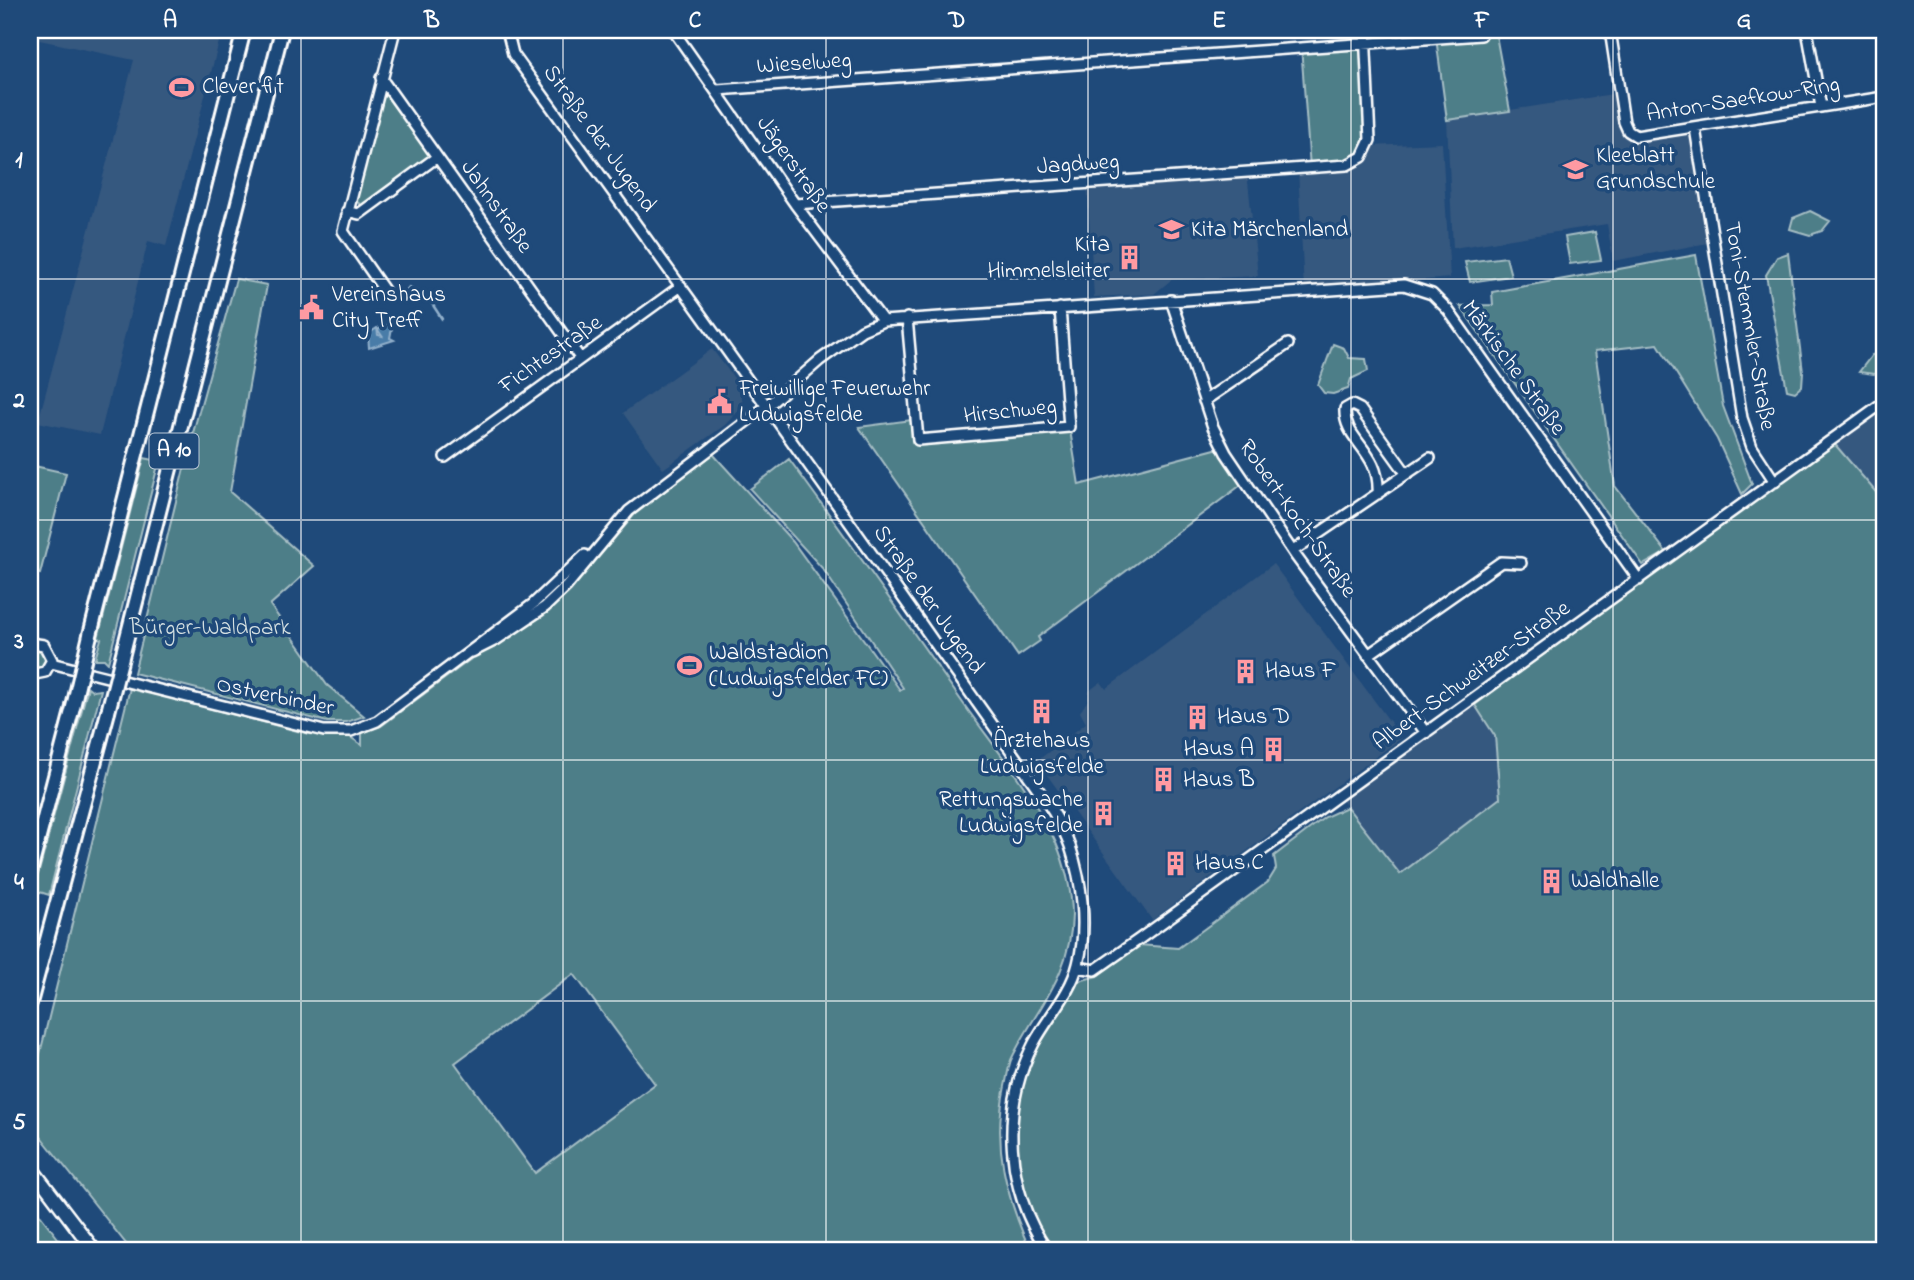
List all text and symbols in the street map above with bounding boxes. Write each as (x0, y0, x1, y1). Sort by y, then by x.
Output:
text: A (163, 5, 177, 38)
text: B (423, 5, 440, 38)
text: C (689, 5, 702, 38)
text: D (948, 5, 965, 38)
text: E (1212, 5, 1226, 38)
text: F (1474, 5, 1490, 38)
text: G (1737, 5, 1751, 38)
street label: Wieselweg (755, 44, 853, 85)
street label: Straße der Jugend (533, 58, 664, 220)
street label: Anton-Saefkow-Ring (1644, 68, 1842, 133)
place label: Clever fit (202, 71, 284, 104)
sports icon: Clever fit (168, 73, 196, 101)
street label: Jägerstraße (747, 110, 839, 221)
place label: Kleeblatt Grundschule (1596, 140, 1716, 199)
text: 1 (15, 145, 23, 178)
street label: Jagdweg (1036, 146, 1120, 185)
street label: Jahnstraße (452, 154, 541, 261)
school or university icon: Kleeblatt Grundschule (1562, 155, 1590, 183)
place label: Kita Märchenland (1191, 214, 1348, 247)
school or university icon: Kita Märchenland (1157, 216, 1185, 244)
street label: Toni-Stemmler-Straße (1714, 219, 1784, 434)
place label: Kita Himmelsleiter (987, 229, 1111, 288)
building icon: Kita Himmelsleiter (1116, 244, 1144, 272)
place label: Vereinshaus City Treff (331, 279, 446, 340)
street label: Märkische Straße (1453, 293, 1574, 443)
public building icon: Vereinshaus City Treff (298, 294, 326, 322)
street label: Fichtestraße (492, 307, 610, 403)
place label: Freiwillige Feuerwehr Ludwigsfelde (738, 373, 931, 433)
text: 2 (12, 385, 25, 418)
public building icon: Freiwillige Feuerwehr Ludwigsfelde (705, 388, 733, 416)
street label: Hirschweg (962, 391, 1058, 434)
street label: Robert-Koch-Straße (1230, 433, 1365, 606)
road number: A 10 (150, 434, 198, 468)
street label: Straße der Jugend (863, 519, 992, 682)
street label: Albert-Schweitzer-Straße (1366, 593, 1578, 759)
park label: Bürger-Waldpark (128, 612, 292, 646)
text: 3 (13, 626, 24, 659)
place label: Waldstadion (Ludwigsfelder FC) (709, 637, 888, 697)
sports icon: Waldstadion (Ludwigsfelder FC) (675, 652, 703, 680)
place label: Haus F (1265, 655, 1336, 688)
building icon: Haus F (1231, 657, 1259, 685)
street label: Ostverbinder (213, 668, 338, 726)
building icon: Ärztehaus Ludwigsfelde (1028, 697, 1056, 725)
place label: Haus D (1217, 701, 1290, 734)
building icon: Haus D (1183, 703, 1211, 731)
place label: Ärztehaus Ludwigsfelde (980, 725, 1105, 785)
place label: Haus A (1184, 733, 1254, 766)
building icon: Haus A (1260, 735, 1288, 763)
place label: Haus B (1183, 764, 1255, 797)
building icon: Haus B (1149, 766, 1177, 794)
place label: Rettungswache Ludwigsfelde (939, 784, 1084, 844)
building icon: Rettungswache Ludwigsfelde (1089, 799, 1117, 827)
place label: Haus C (1195, 847, 1264, 880)
building icon: Haus C (1161, 849, 1189, 877)
place label: Waldhalle (1571, 865, 1660, 898)
text: 4 (14, 867, 24, 900)
building icon: Waldhalle (1537, 867, 1565, 895)
text: 5 (12, 1107, 26, 1140)

